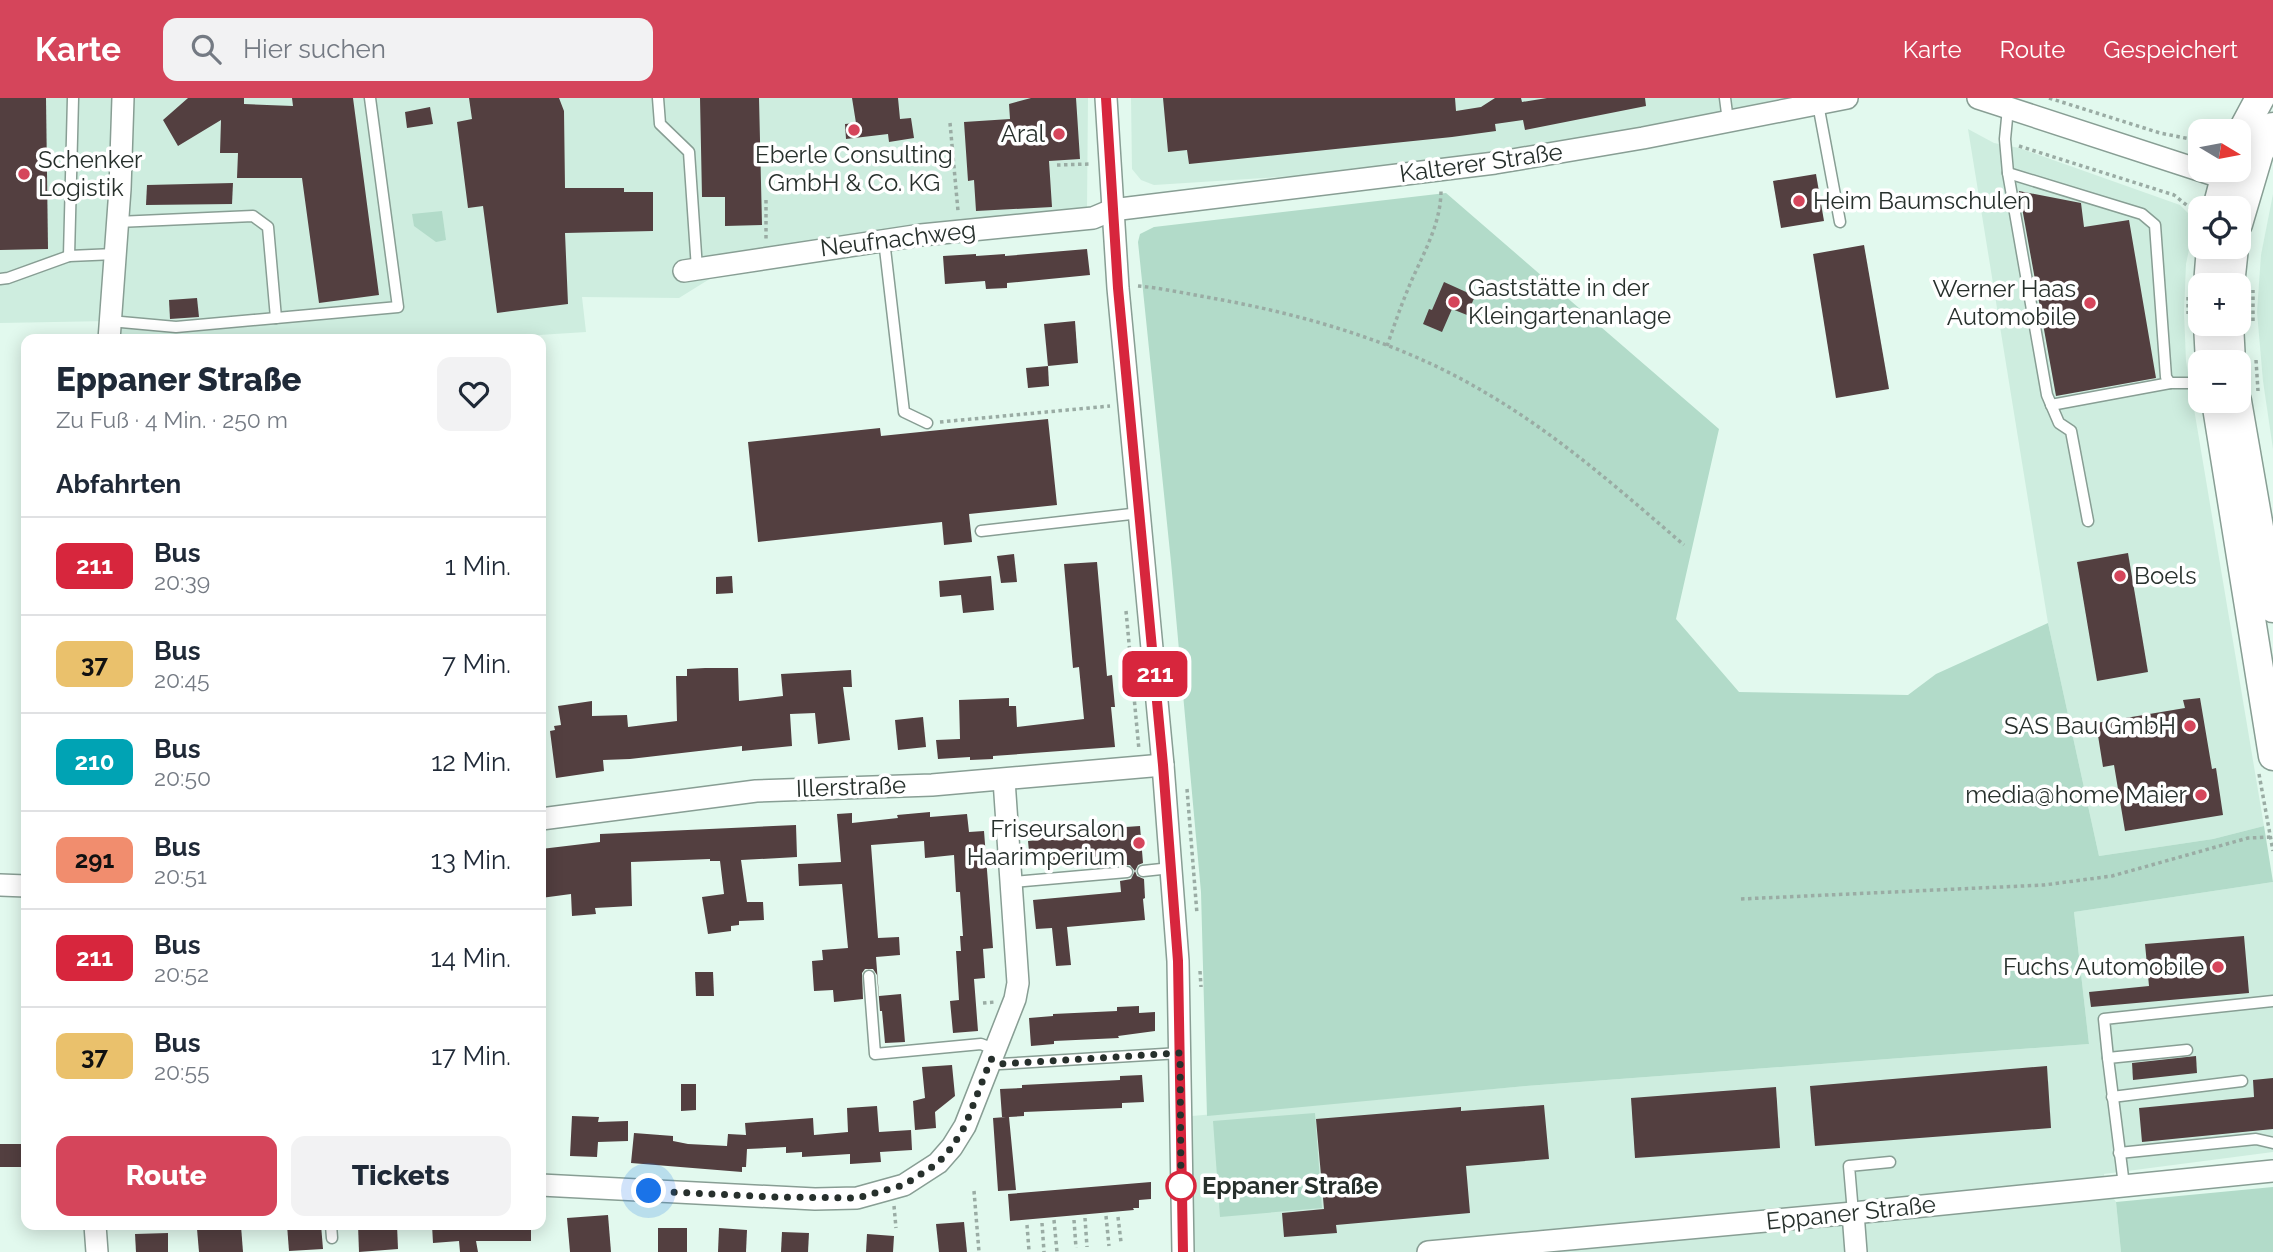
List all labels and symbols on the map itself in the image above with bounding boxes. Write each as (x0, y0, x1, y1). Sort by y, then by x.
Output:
place label: Aral (1001, 119, 1045, 148)
north arrow (2188, 119, 2250, 182)
marker: Eberle Consulting GmbH & Co. KG (846, 122, 862, 138)
marker: Aral (1051, 126, 1067, 142)
street label: Kalterer Straße (1398, 137, 1564, 188)
place label: Eberle Consulting GmbH & Co. KG (755, 140, 953, 197)
place label: Schenker Logistik (38, 145, 143, 202)
marker: Schenker Logistik (16, 166, 32, 182)
place label: Heim Baumschulen (1813, 186, 2031, 215)
marker: Heim Baumschulen (1791, 193, 1807, 209)
street label: Neufnachweg (818, 215, 977, 262)
place label: Gaststätte in der Kleingartenanlage (1468, 273, 1671, 330)
place label: Werner Haas Automobile (1933, 274, 2076, 331)
marker: Gaststätte in der Kleingartenanlage (1446, 294, 1462, 310)
marker: Werner Haas Automobile (2082, 295, 2098, 311)
place label: Boels (2134, 561, 2196, 590)
marker: Boels (2112, 568, 2128, 584)
line badge: 211 (1115, 651, 1195, 697)
place label: SAS Bau GmbH (2004, 711, 2176, 740)
marker: SAS Bau GmbH (2182, 718, 2198, 734)
street label: Illerstraße (796, 770, 906, 803)
place label: media@home Maier (1965, 780, 2188, 809)
marker: media@home Maier (2193, 787, 2209, 803)
place label: Friseursalon Haarimperium (967, 814, 1125, 871)
marker: Friseursalon Haarimperium (1131, 835, 1147, 851)
place label: Fuchs Automobile (2003, 952, 2204, 981)
marker: Fuchs Automobile (2210, 959, 2226, 975)
marker: Eppaner Straße (1166, 1171, 1196, 1201)
place label: Eppaner Straße (1202, 1171, 1378, 1200)
your location (631, 1173, 666, 1208)
street label: Eppaner Straße (1765, 1189, 1937, 1236)

